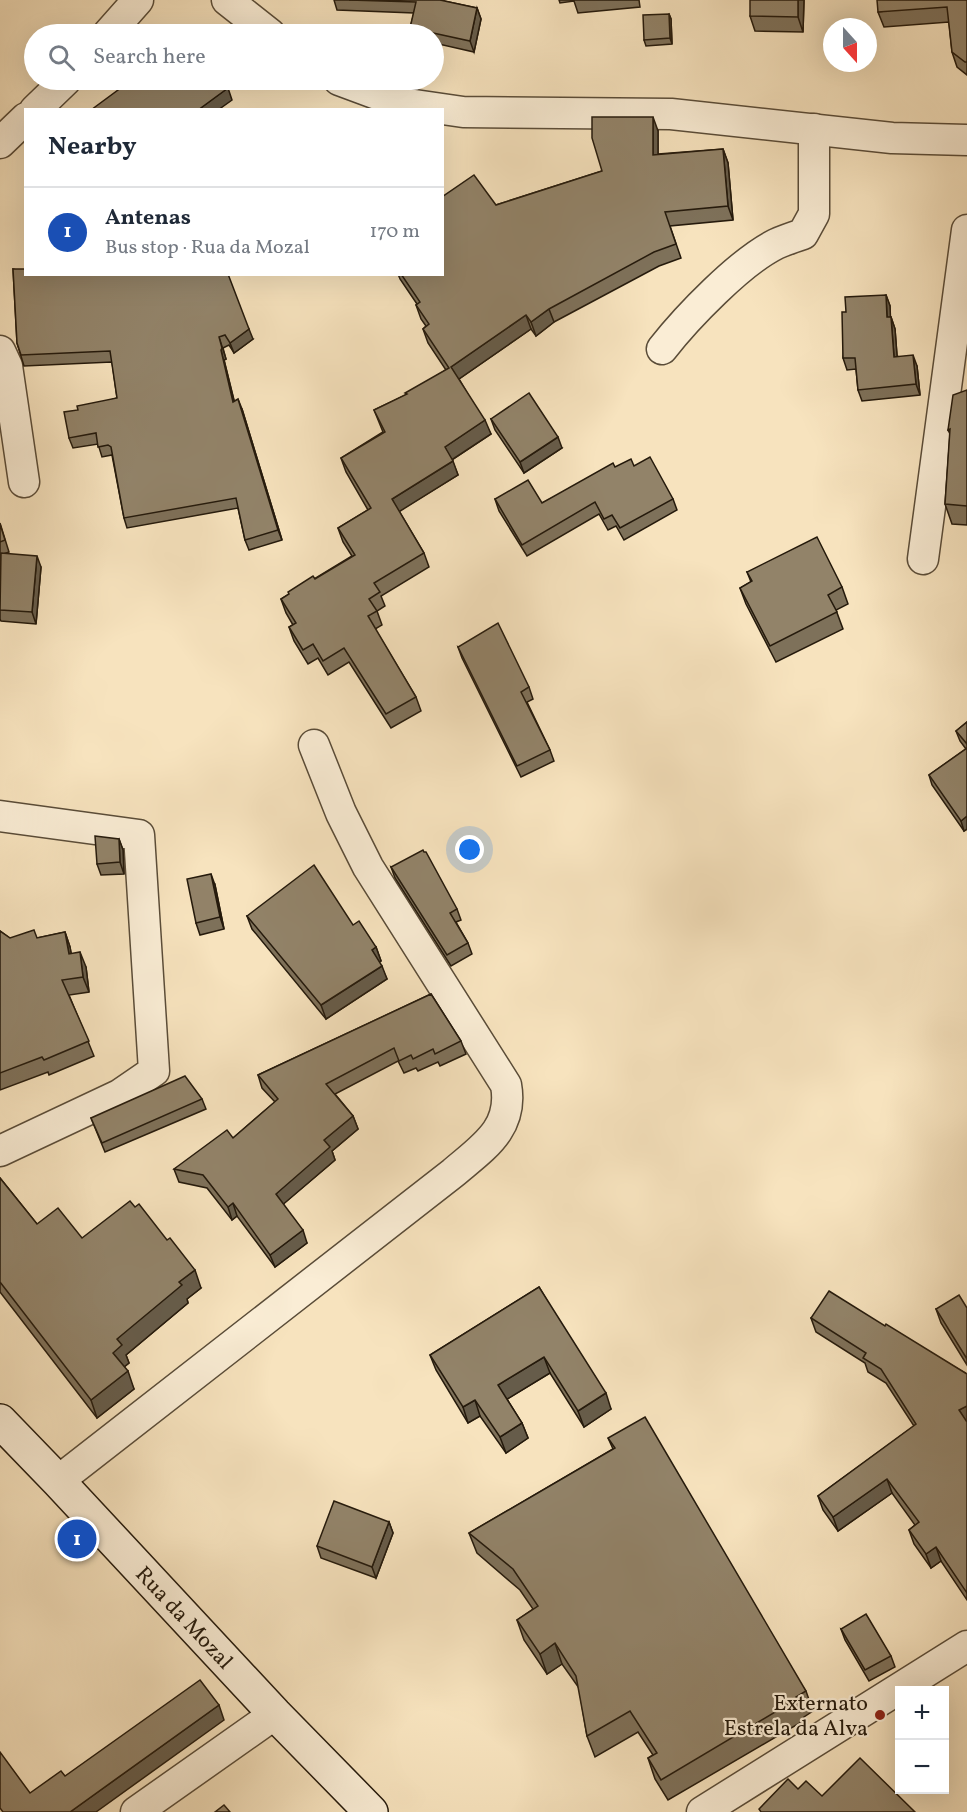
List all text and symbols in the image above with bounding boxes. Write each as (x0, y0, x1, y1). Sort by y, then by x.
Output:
north arrow (823, 18, 877, 72)
search box (24, 24, 444, 90)
icon: search (45, 41, 78, 74)
text: Search here (93, 42, 206, 73)
text: Nearby (48, 129, 137, 165)
text: Antenas (105, 203, 191, 234)
text: 1 (63, 218, 72, 246)
text: 170 m (370, 218, 420, 246)
text: Bus stop · Rua da Mozal (105, 234, 310, 262)
your location (455, 835, 484, 864)
pin: 1 (58, 1516, 97, 1562)
street label: Rua da Mozal (127, 1560, 239, 1677)
map controls (895, 1686, 949, 1794)
button: + (895, 1686, 949, 1740)
place label: Externato Estrela da Alva (724, 1689, 868, 1745)
marker: Externato Estrela da Alva (873, 1708, 887, 1722)
button: − (895, 1740, 949, 1794)

